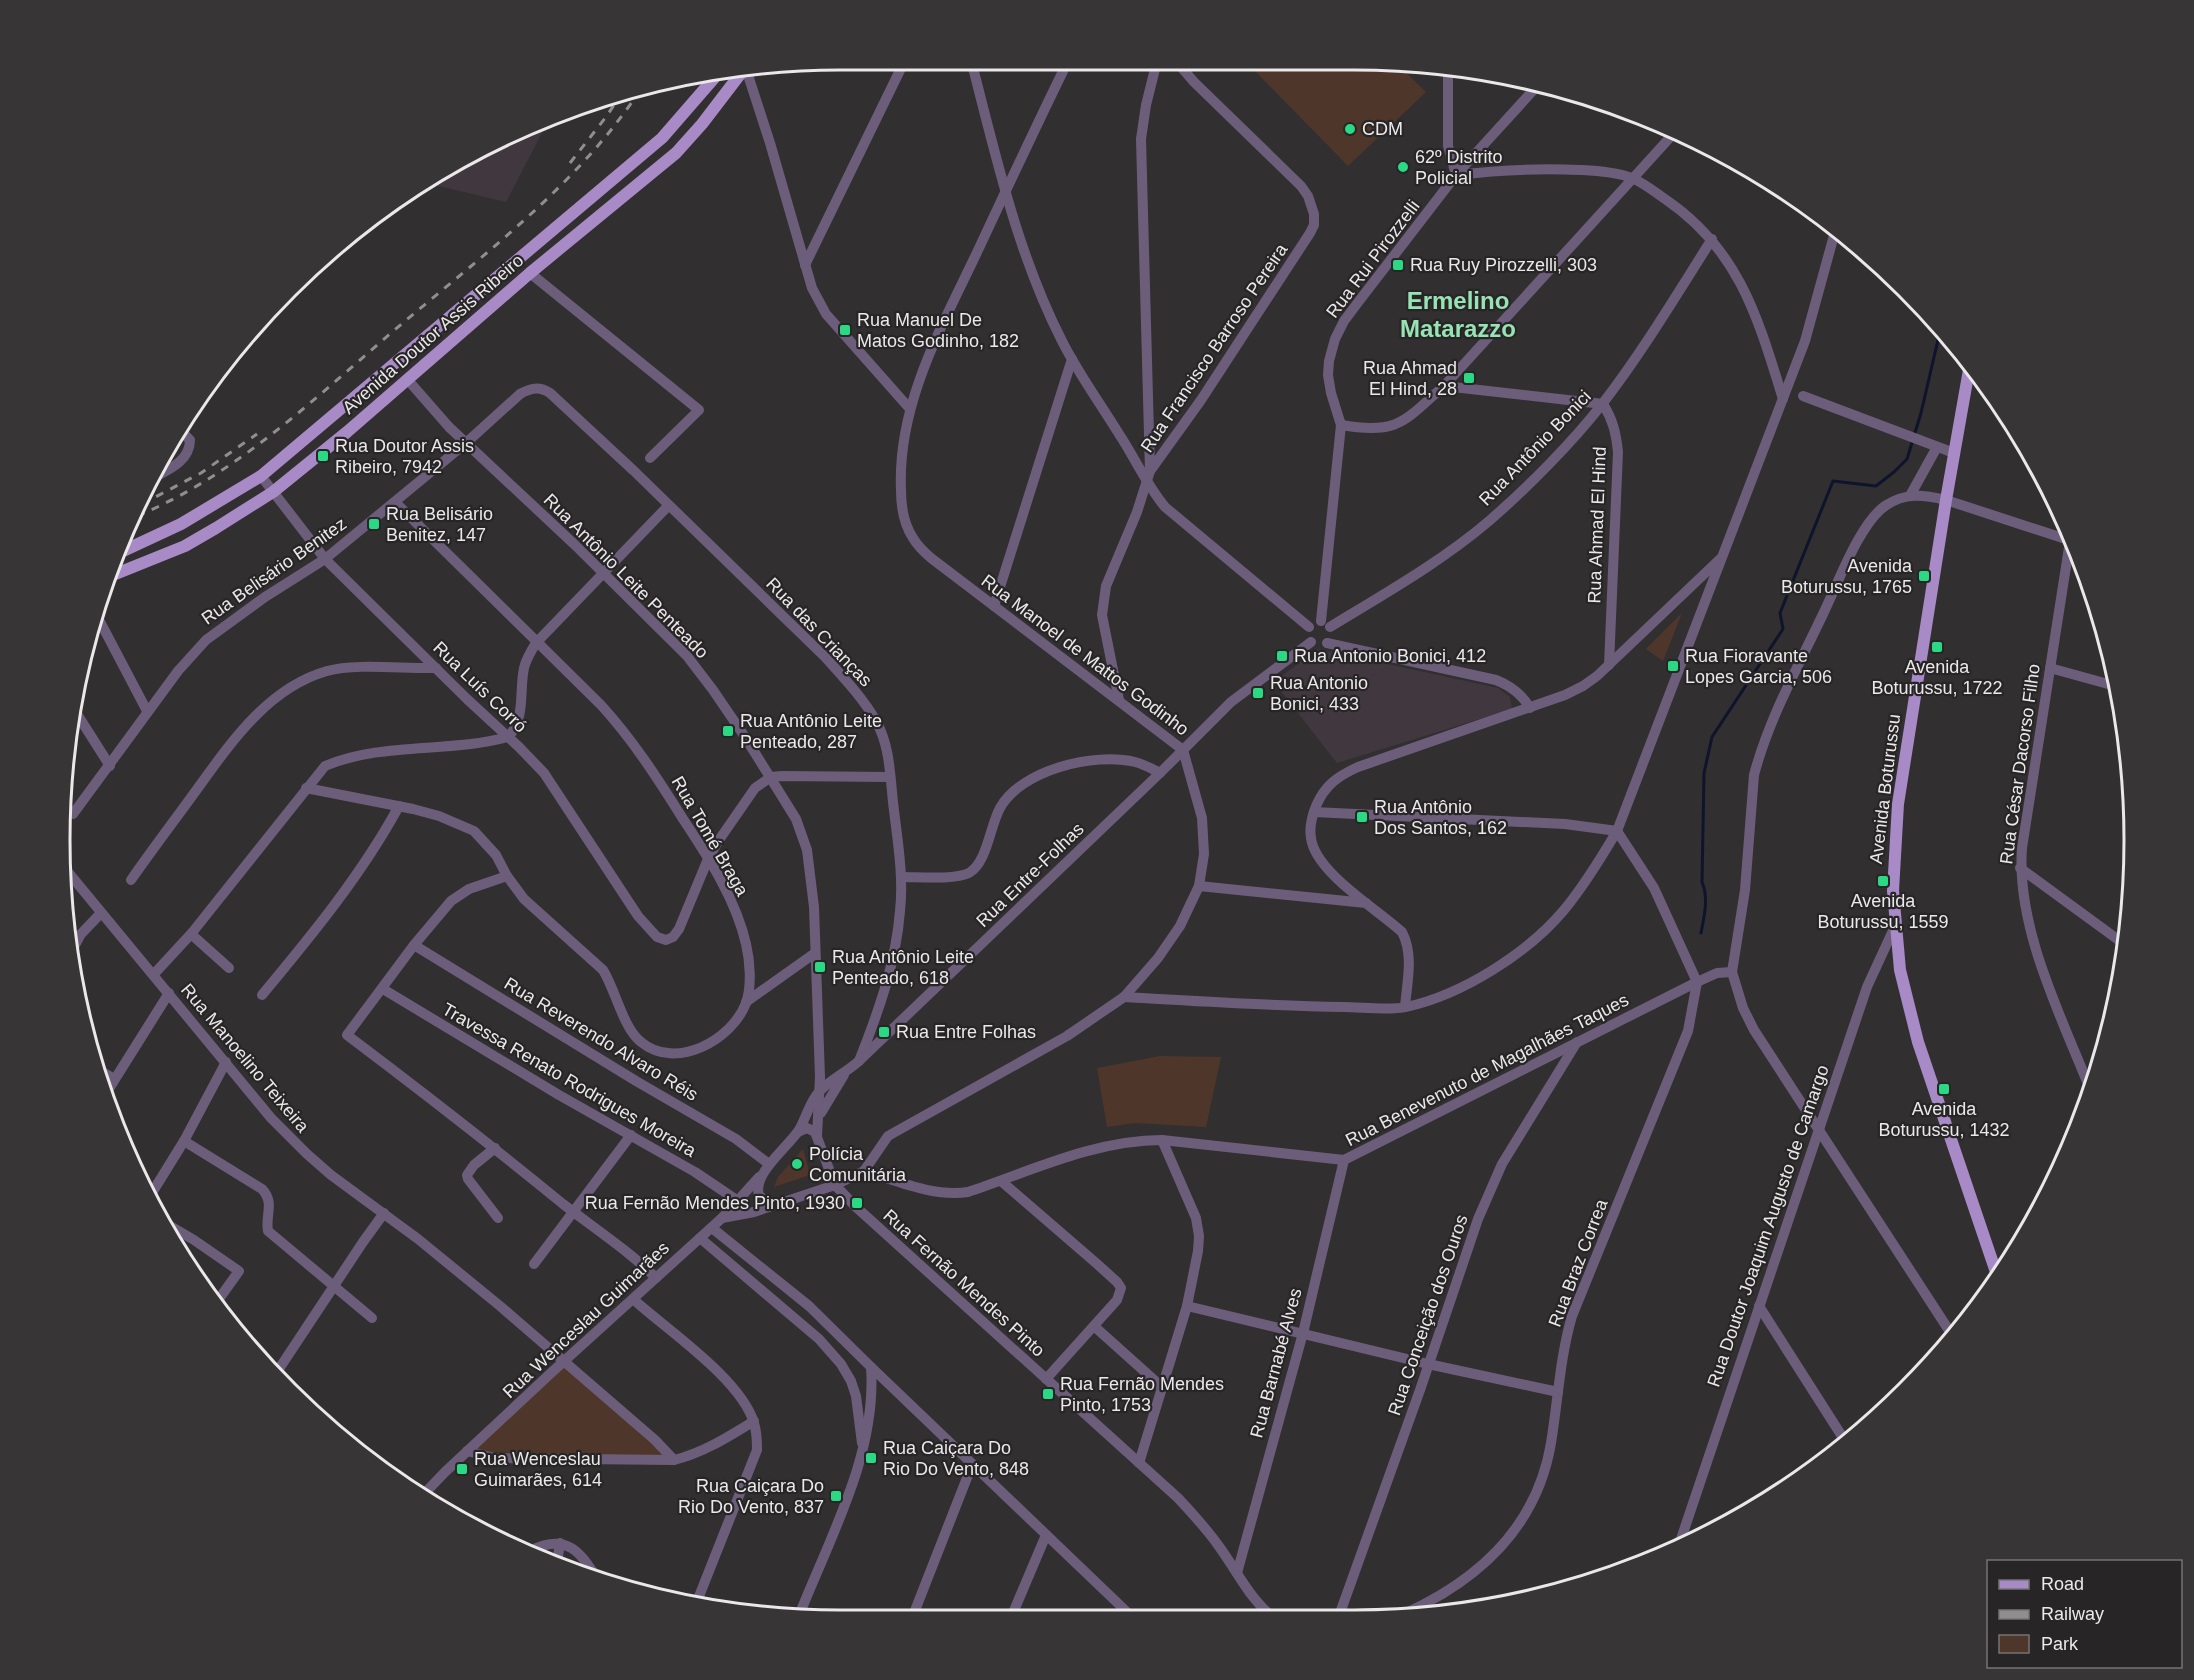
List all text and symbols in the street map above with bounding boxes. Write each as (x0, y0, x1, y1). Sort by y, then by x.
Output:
place label: CDM (1362, 119, 1403, 139)
marker: CDM (1343, 122, 1357, 136)
place label: 62º Distrito Policial (1415, 147, 1503, 188)
marker: 62º Distrito Policial (1396, 160, 1410, 174)
street label: Rua Rui Pirozzelli (1322, 196, 1424, 322)
street label: Rua Francisco Barroso Pereira (1137, 239, 1292, 456)
street label: Avenida Doutor Assis Ribeiro (339, 250, 527, 418)
place label: Rua Ruy Pirozzelli, 303 (1410, 255, 1597, 275)
marker: Rua Ruy Pirozzelli, 303 (1391, 258, 1405, 272)
district label: Ermelino Matarazzo (1400, 287, 1516, 342)
place label: Rua Manuel De Matos Godinho, 182 (857, 310, 1019, 351)
marker: Rua Manuel De Matos Godinho, 182 (838, 323, 852, 337)
place label: Rua Ahmad El Hind, 28 (1363, 358, 1457, 399)
marker: Rua Ahmad El Hind, 28 (1462, 371, 1476, 385)
street label: Rua Antônio Bonici (1475, 386, 1595, 510)
place label: Rua Doutor Assis Ribeiro, 7942 (335, 436, 474, 477)
street label: Rua Ahmad El Hind (1584, 446, 1610, 604)
marker: Rua Doutor Assis Ribeiro, 7942 (316, 449, 330, 463)
street label: Rua Antônio Leite Penteado (540, 490, 712, 662)
place label: Rua Belisário Benitez, 147 (386, 504, 493, 545)
street label: Rua Belisário Benitez (198, 513, 350, 629)
marker: Rua Belisário Benitez, 147 (367, 517, 381, 531)
place label: Avenida Boturussu, 1765 (1781, 556, 1913, 597)
marker: Avenida Boturussu, 1765 (1917, 569, 1931, 583)
street label: Rua Manoel de Mattos Godinho (977, 571, 1193, 739)
street label: Rua das Crianças (762, 574, 876, 690)
street label: Rua Luís Corró (429, 637, 531, 737)
marker: Avenida Boturussu, 1722 (1930, 640, 1944, 654)
place label: Rua Antonio Bonici, 412 (1294, 646, 1486, 666)
place label: Rua Fioravante Lopes Garcia, 506 (1685, 646, 1832, 687)
marker: Rua Antonio Bonici, 412 (1275, 649, 1289, 663)
place label: Avenida Boturussu, 1722 (1871, 657, 2003, 698)
marker: Rua Fioravante Lopes Garcia, 506 (1666, 659, 1680, 673)
street label: Rua César Dacorso Filho (1996, 663, 2044, 865)
place label: Rua Antonio Bonici, 433 (1270, 673, 1368, 714)
marker: Rua Antonio Bonici, 433 (1251, 686, 1265, 700)
place label: Rua Antônio Leite Penteado, 287 (740, 711, 882, 752)
street label: Avenida Boturussu (1866, 713, 1904, 865)
marker: Rua Antônio Leite Penteado, 287 (721, 724, 735, 738)
street label: Rua Tomé Braga (668, 773, 753, 900)
place label: Rua Antônio Dos Santos, 162 (1374, 797, 1507, 838)
marker: Rua Antônio Dos Santos, 162 (1355, 810, 1369, 824)
street label: Rua Entre-Folhas (972, 819, 1088, 931)
marker: Avenida Boturussu, 1559 (1876, 874, 1890, 888)
place label: Avenida Boturussu, 1559 (1817, 891, 1949, 932)
place label: Rua Antônio Leite Penteado, 618 (832, 947, 974, 988)
marker: Rua Antônio Leite Penteado, 618 (813, 960, 827, 974)
street label: Rua Reverendo Alvaro Réis (501, 973, 701, 1105)
street label: Rua Manoelino Teixeira (177, 980, 314, 1137)
street label: Rua Benevenuto de Magalhães Taques (1342, 990, 1632, 1150)
street label: Travessa Renato Rodrigues Moreira (439, 999, 700, 1162)
place label: Rua Entre Folhas (896, 1022, 1036, 1042)
marker: Rua Entre Folhas (877, 1025, 891, 1039)
street label: Rua Doutor Joaquim Augusto de Camargo (1703, 1062, 1833, 1390)
marker: Avenida Boturussu, 1432 (1937, 1082, 1951, 1096)
place label: Avenida Boturussu, 1432 (1878, 1099, 2010, 1140)
place label: Polícia Comunitária (809, 1144, 907, 1185)
marker: Polícia Comunitária (790, 1157, 804, 1171)
place label: Rua Fernão Mendes Pinto, 1930 (585, 1193, 845, 1213)
street label: Rua Braz Correa (1544, 1195, 1612, 1330)
marker: Rua Fernão Mendes Pinto, 1930 (850, 1196, 864, 1210)
street label: Rua Fernão Mendes Pinto (879, 1205, 1049, 1361)
street label: Rua Conceição dos Ouros (1384, 1212, 1472, 1418)
street label: Rua Wenceslau Guimarães (499, 1238, 673, 1402)
street label: Rua Barnabé Alves (1246, 1286, 1306, 1440)
place label: Rua Fernão Mendes Pinto, 1753 (1060, 1374, 1224, 1415)
marker: Rua Fernão Mendes Pinto, 1753 (1041, 1387, 1055, 1401)
place label: Rua Caiçara Do Rio Do Vento, 848 (883, 1438, 1029, 1479)
place label: Rua Wenceslau Guimarães, 614 (474, 1449, 602, 1490)
marker: Rua Caiçara Do Rio Do Vento, 848 (864, 1451, 878, 1465)
marker: Rua Wenceslau Guimarães, 614 (455, 1462, 469, 1476)
place label: Rua Caiçara Do Rio Do Vento, 837 (678, 1476, 824, 1517)
marker: Rua Caiçara Do Rio Do Vento, 837 (829, 1489, 843, 1503)
legend (1987, 1560, 2182, 1668)
text: Road (2041, 1574, 2084, 1594)
text: Railway (2041, 1604, 2104, 1624)
text: Park (2041, 1634, 2079, 1654)

